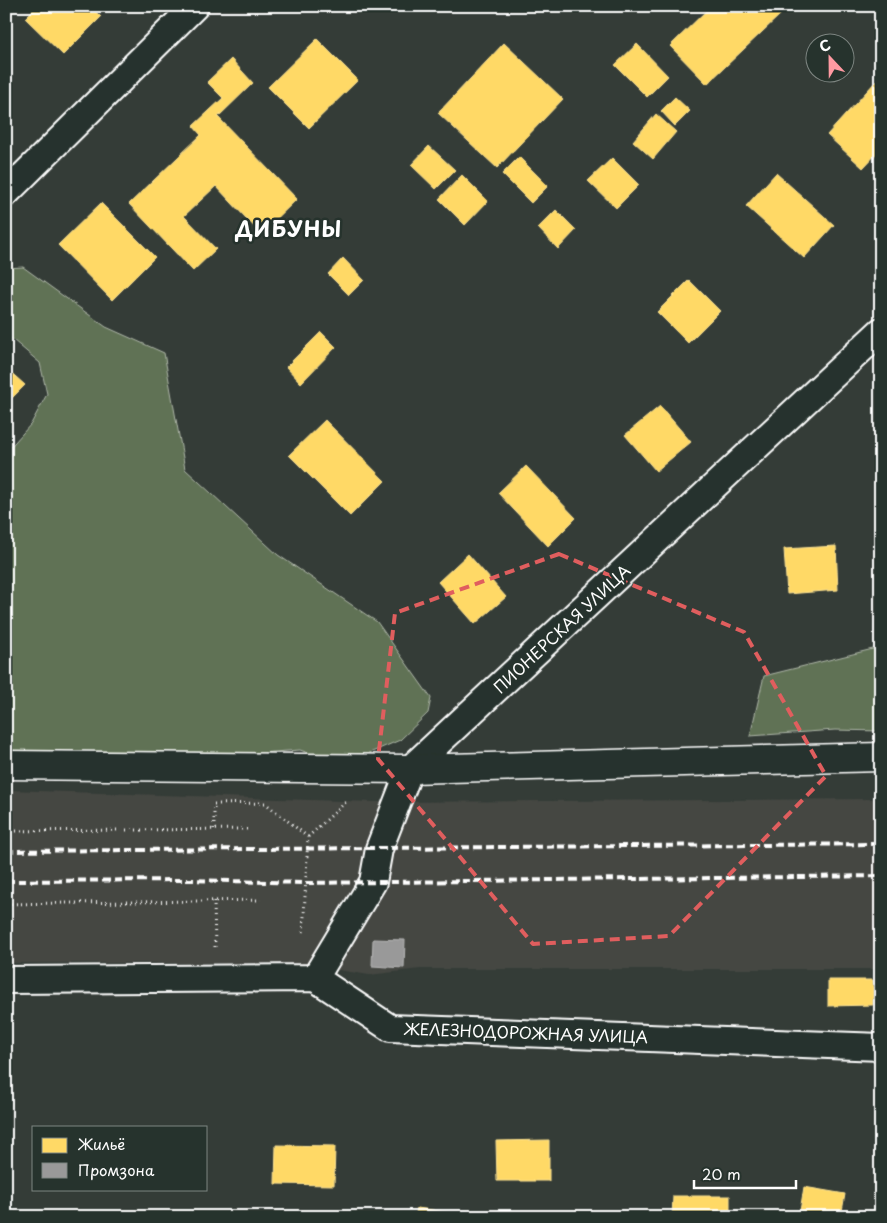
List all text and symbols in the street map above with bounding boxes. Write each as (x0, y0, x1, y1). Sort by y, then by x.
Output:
north arrow (804, 32, 854, 82)
text: С (816, 34, 834, 57)
district label: ДИБУНЫ (235, 212, 342, 244)
street label: ПИОНЕРСКАЯ УЛИЦА (487, 558, 635, 698)
street label: ЖЕЛЕЗНОДОРОЖНАЯ УЛИЦА (404, 1016, 648, 1048)
legend (32, 1126, 208, 1190)
text: Жильё (77, 1132, 125, 1155)
text: Промзона (78, 1158, 155, 1181)
scale bar (694, 1158, 797, 1190)
text: 20 m (702, 1162, 741, 1185)

